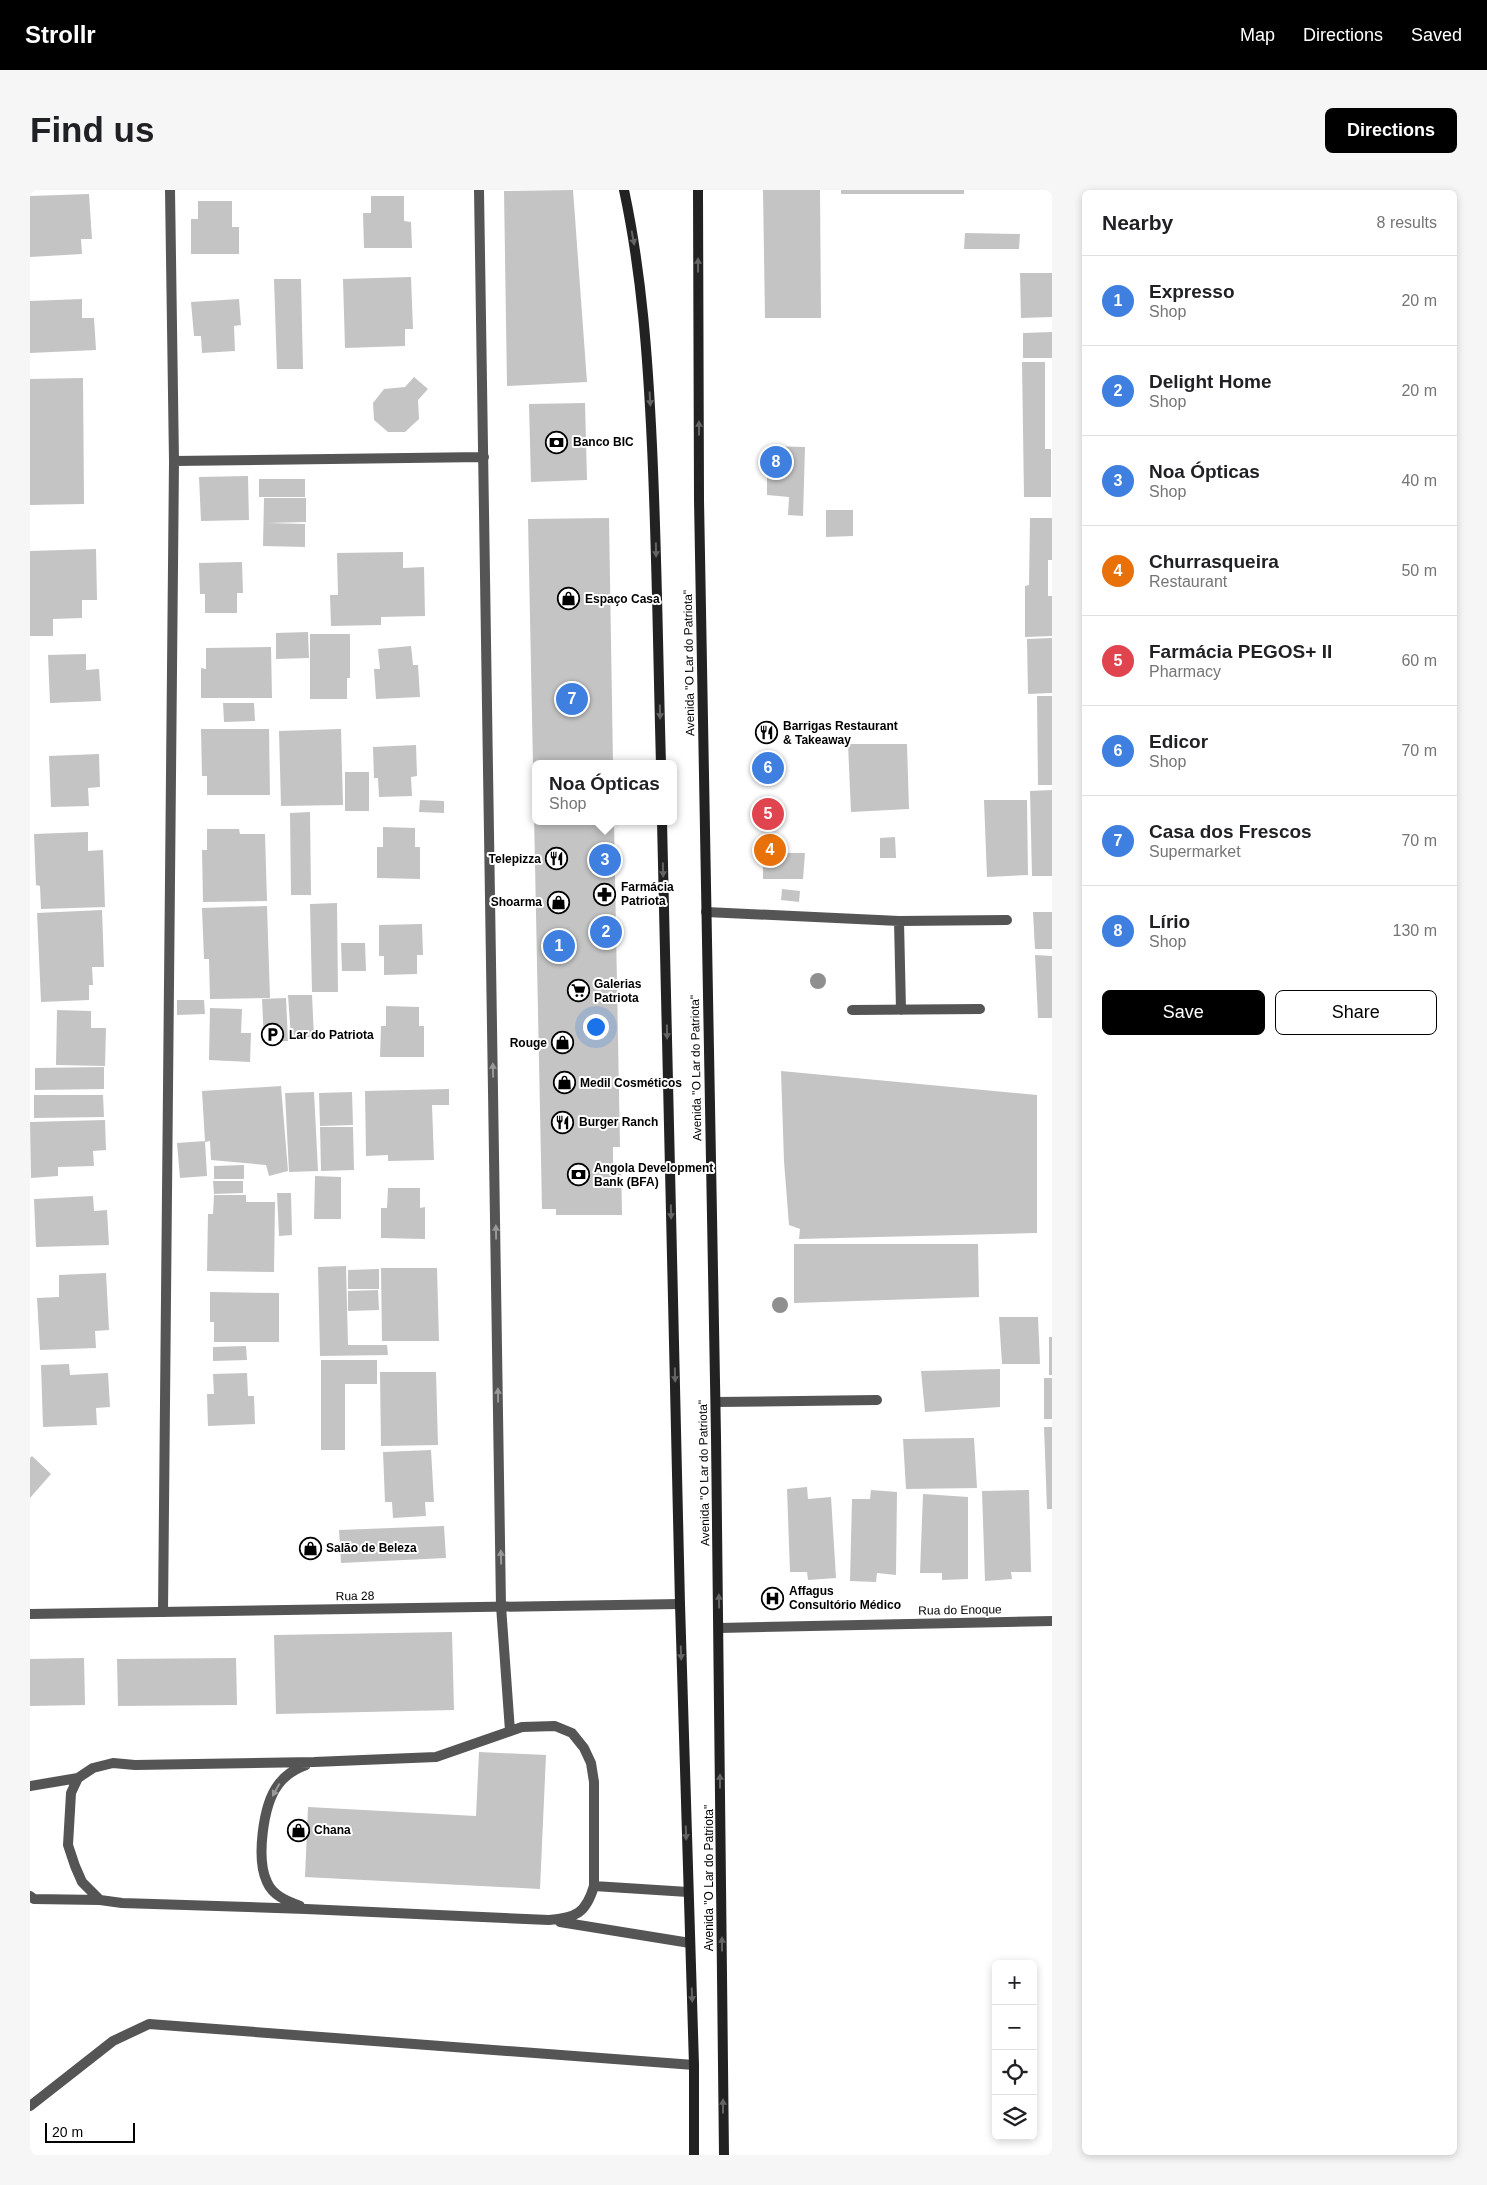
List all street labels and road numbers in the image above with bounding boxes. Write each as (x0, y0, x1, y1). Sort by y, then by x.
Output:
street label: Avenida "O Lar do Patriota" (681, 590, 697, 736)
street label: Avenida "O Lar do Patriota" (688, 995, 704, 1141)
street label: Avenida "O Lar do Patriota" (696, 1400, 712, 1546)
street label: Rua 28 (336, 1589, 375, 1603)
street label: Rua do Enoque (918, 1602, 1002, 1618)
street label: Avenida "O Lar do Patriota" (702, 1805, 716, 1951)

